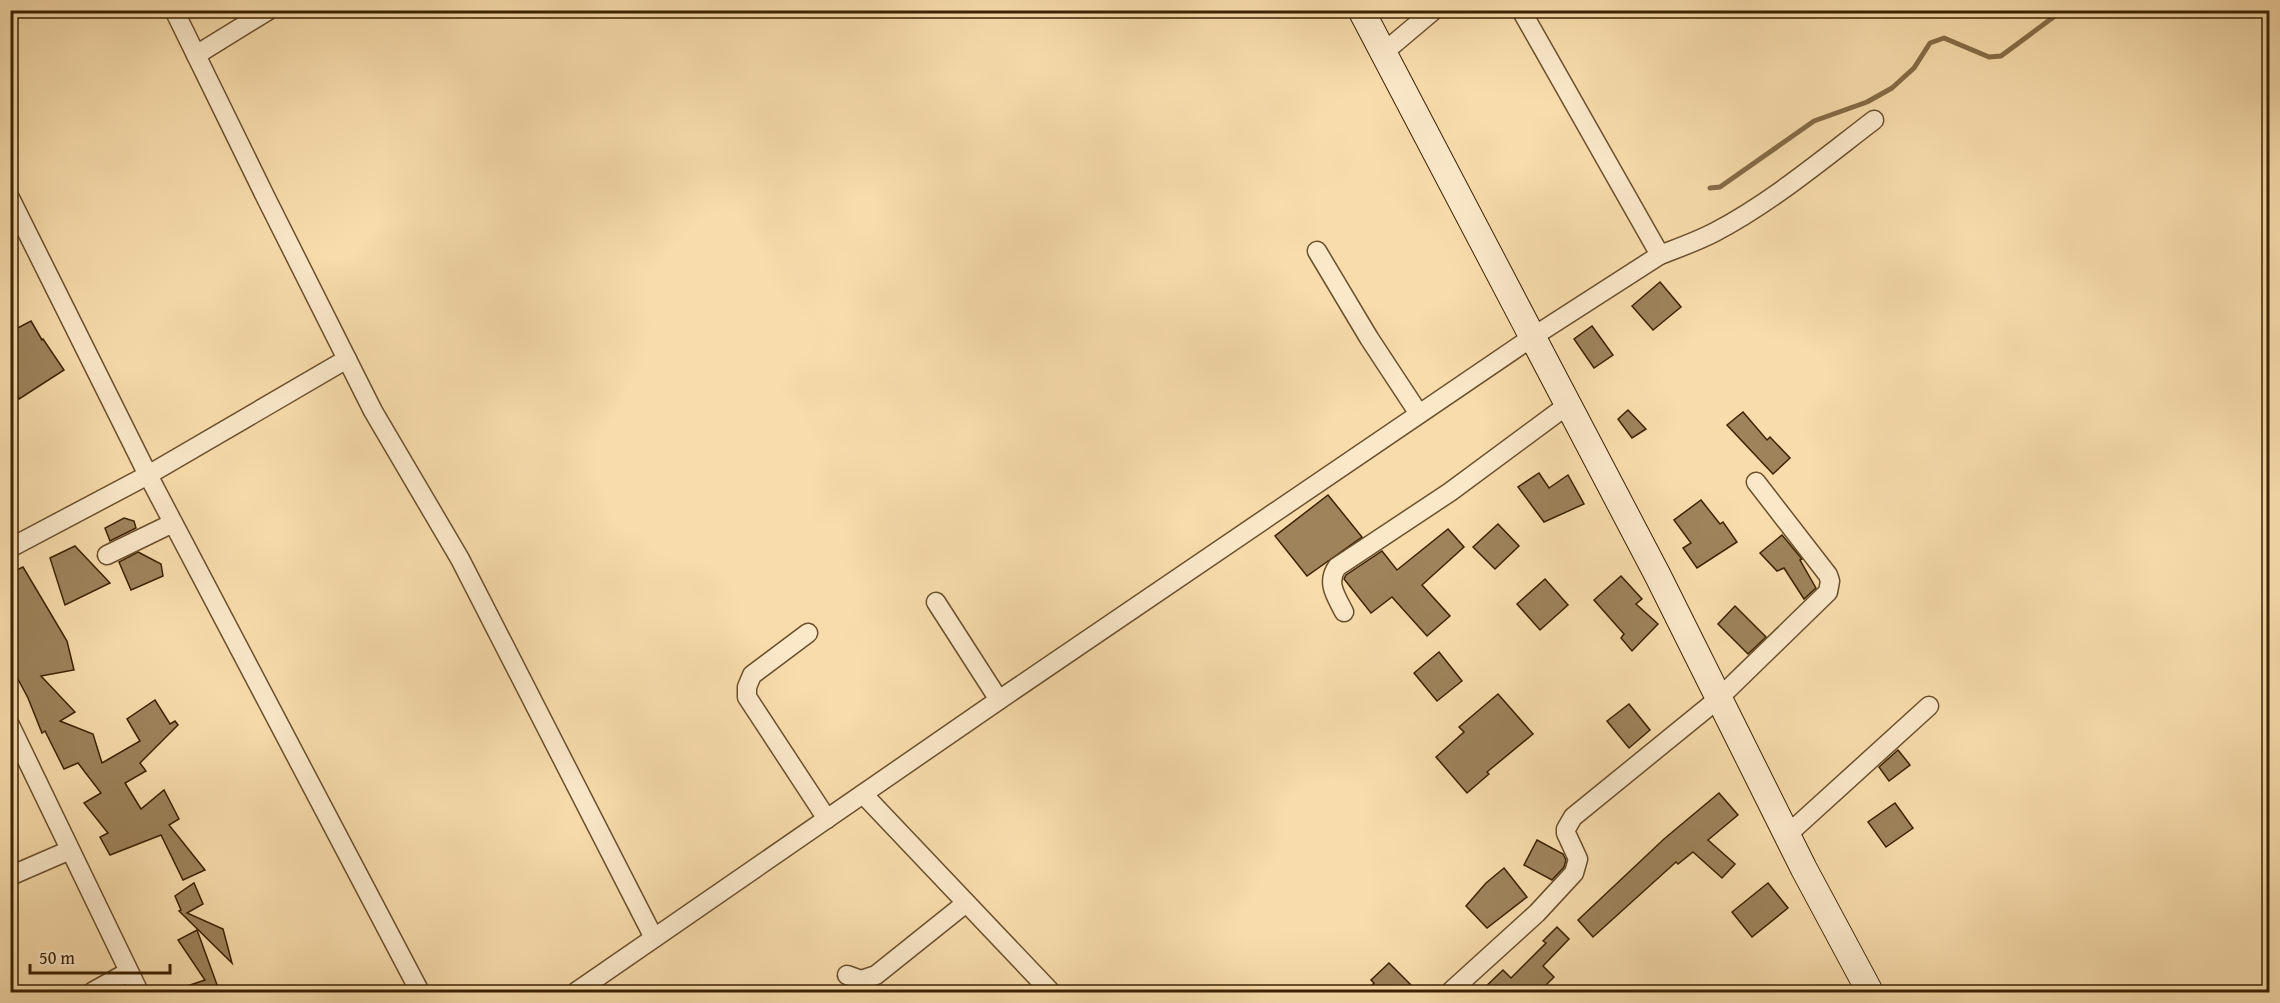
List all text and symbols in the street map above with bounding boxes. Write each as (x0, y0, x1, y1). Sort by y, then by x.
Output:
scale bar (30, 937, 170, 975)
text: 50 m (39, 944, 75, 971)

